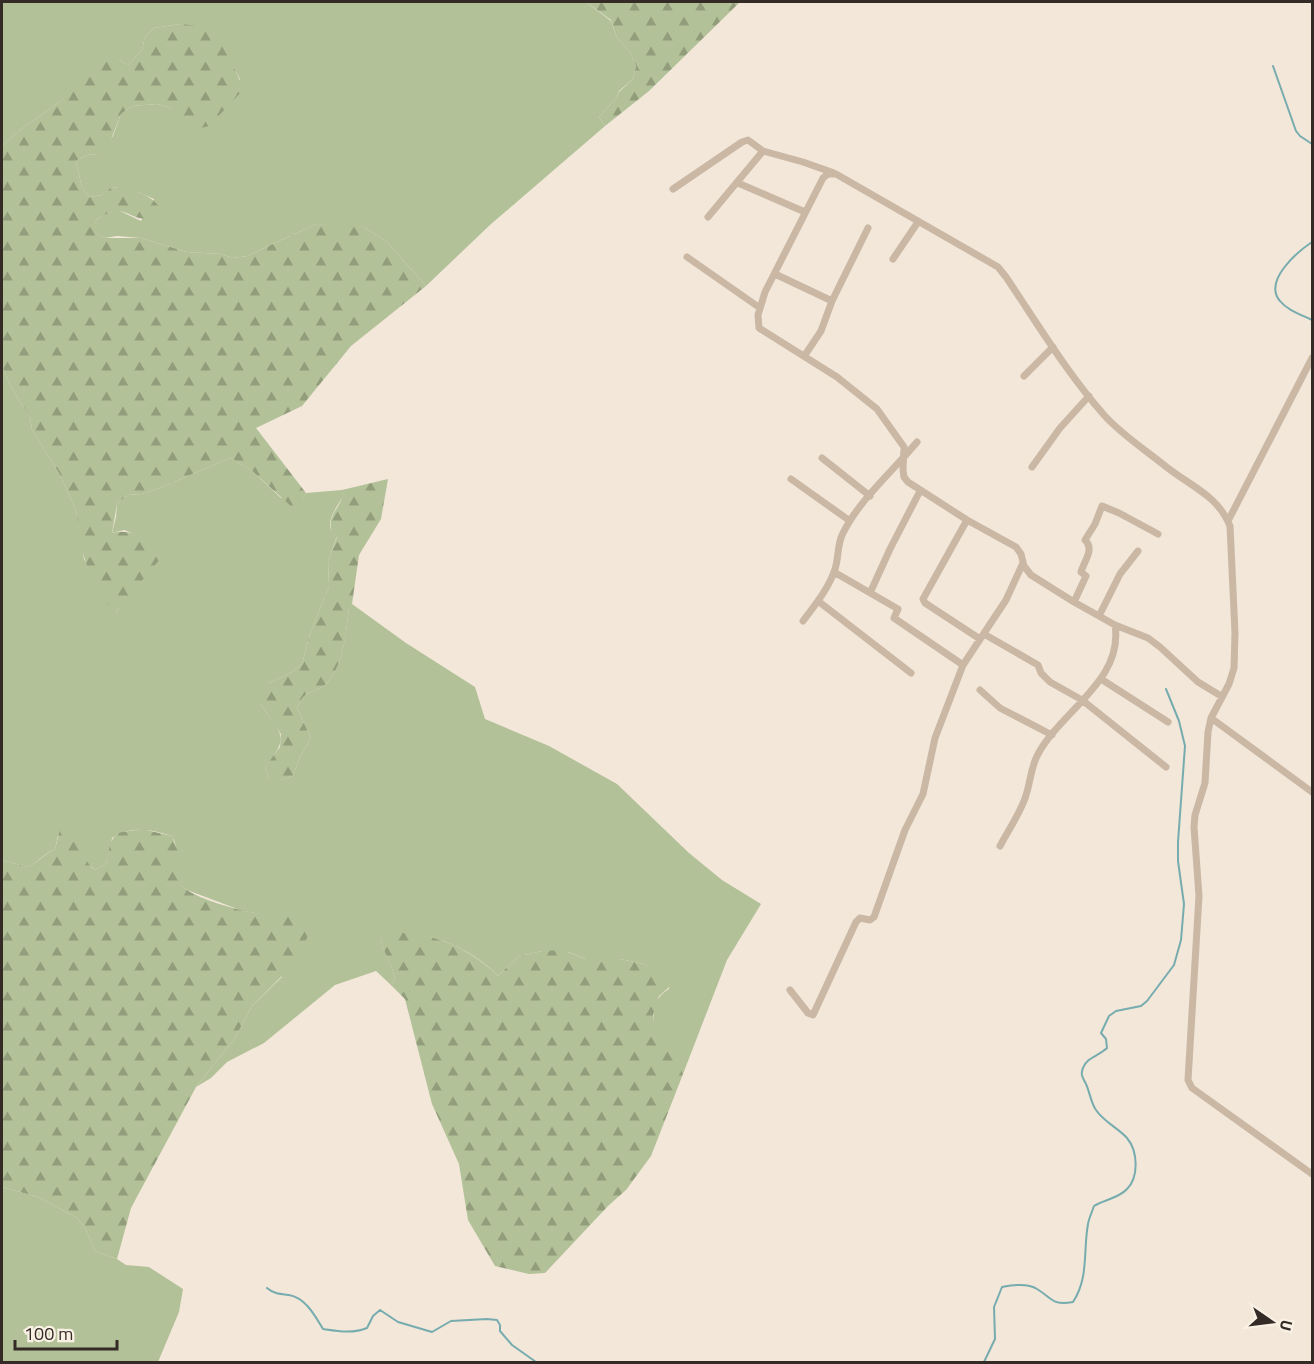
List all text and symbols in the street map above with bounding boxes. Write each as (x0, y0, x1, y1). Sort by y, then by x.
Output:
north arrow (1242, 1292, 1302, 1352)
scale bar (15, 1313, 117, 1351)
text: U (1274, 1318, 1299, 1334)
text: 100 m (24, 1320, 73, 1347)

